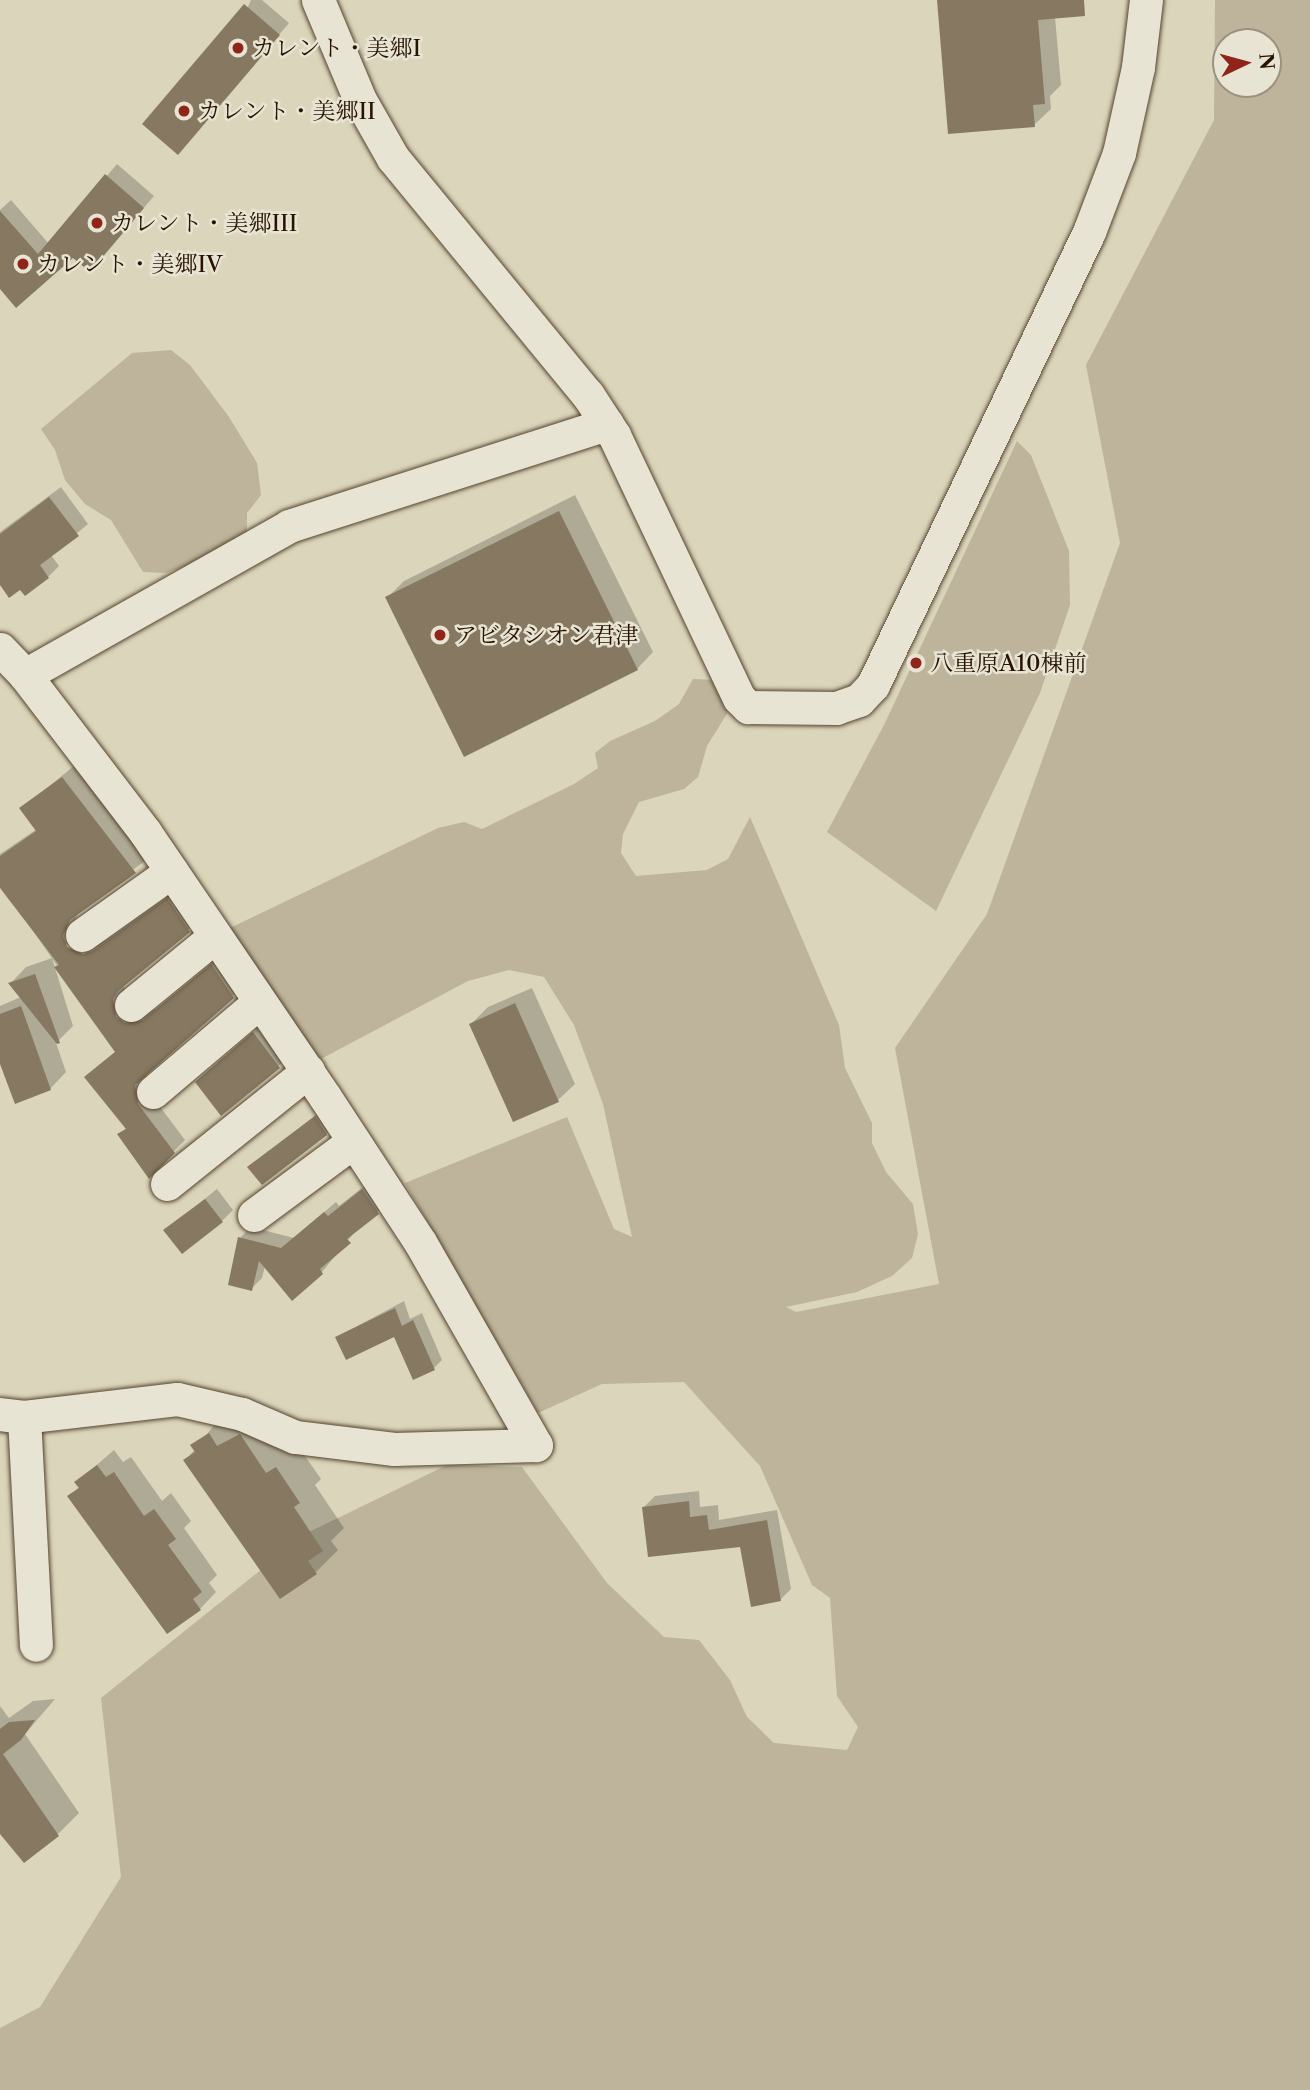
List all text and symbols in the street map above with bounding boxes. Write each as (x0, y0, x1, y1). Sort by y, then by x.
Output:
north arrow (1212, 28, 1282, 98)
place label: カレント・美郷I (252, 34, 422, 62)
marker: カレント・美郷I (230, 40, 246, 56)
text: N (1254, 52, 1279, 71)
place label: カレント・美郷II (198, 97, 376, 125)
marker: カレント・美郷II (176, 103, 192, 119)
place label: カレント・美郷III (111, 209, 298, 237)
marker: カレント・美郷III (89, 215, 105, 231)
place label: カレント・美郷IV (37, 250, 223, 278)
marker: カレント・美郷IV (15, 256, 31, 272)
place label: アビタシオン君津 (454, 621, 638, 649)
marker: アビタシオン君津 (432, 627, 448, 643)
place label: 八重原A10棟前 (930, 649, 1086, 677)
marker: 八重原A10棟前 (908, 655, 924, 671)

